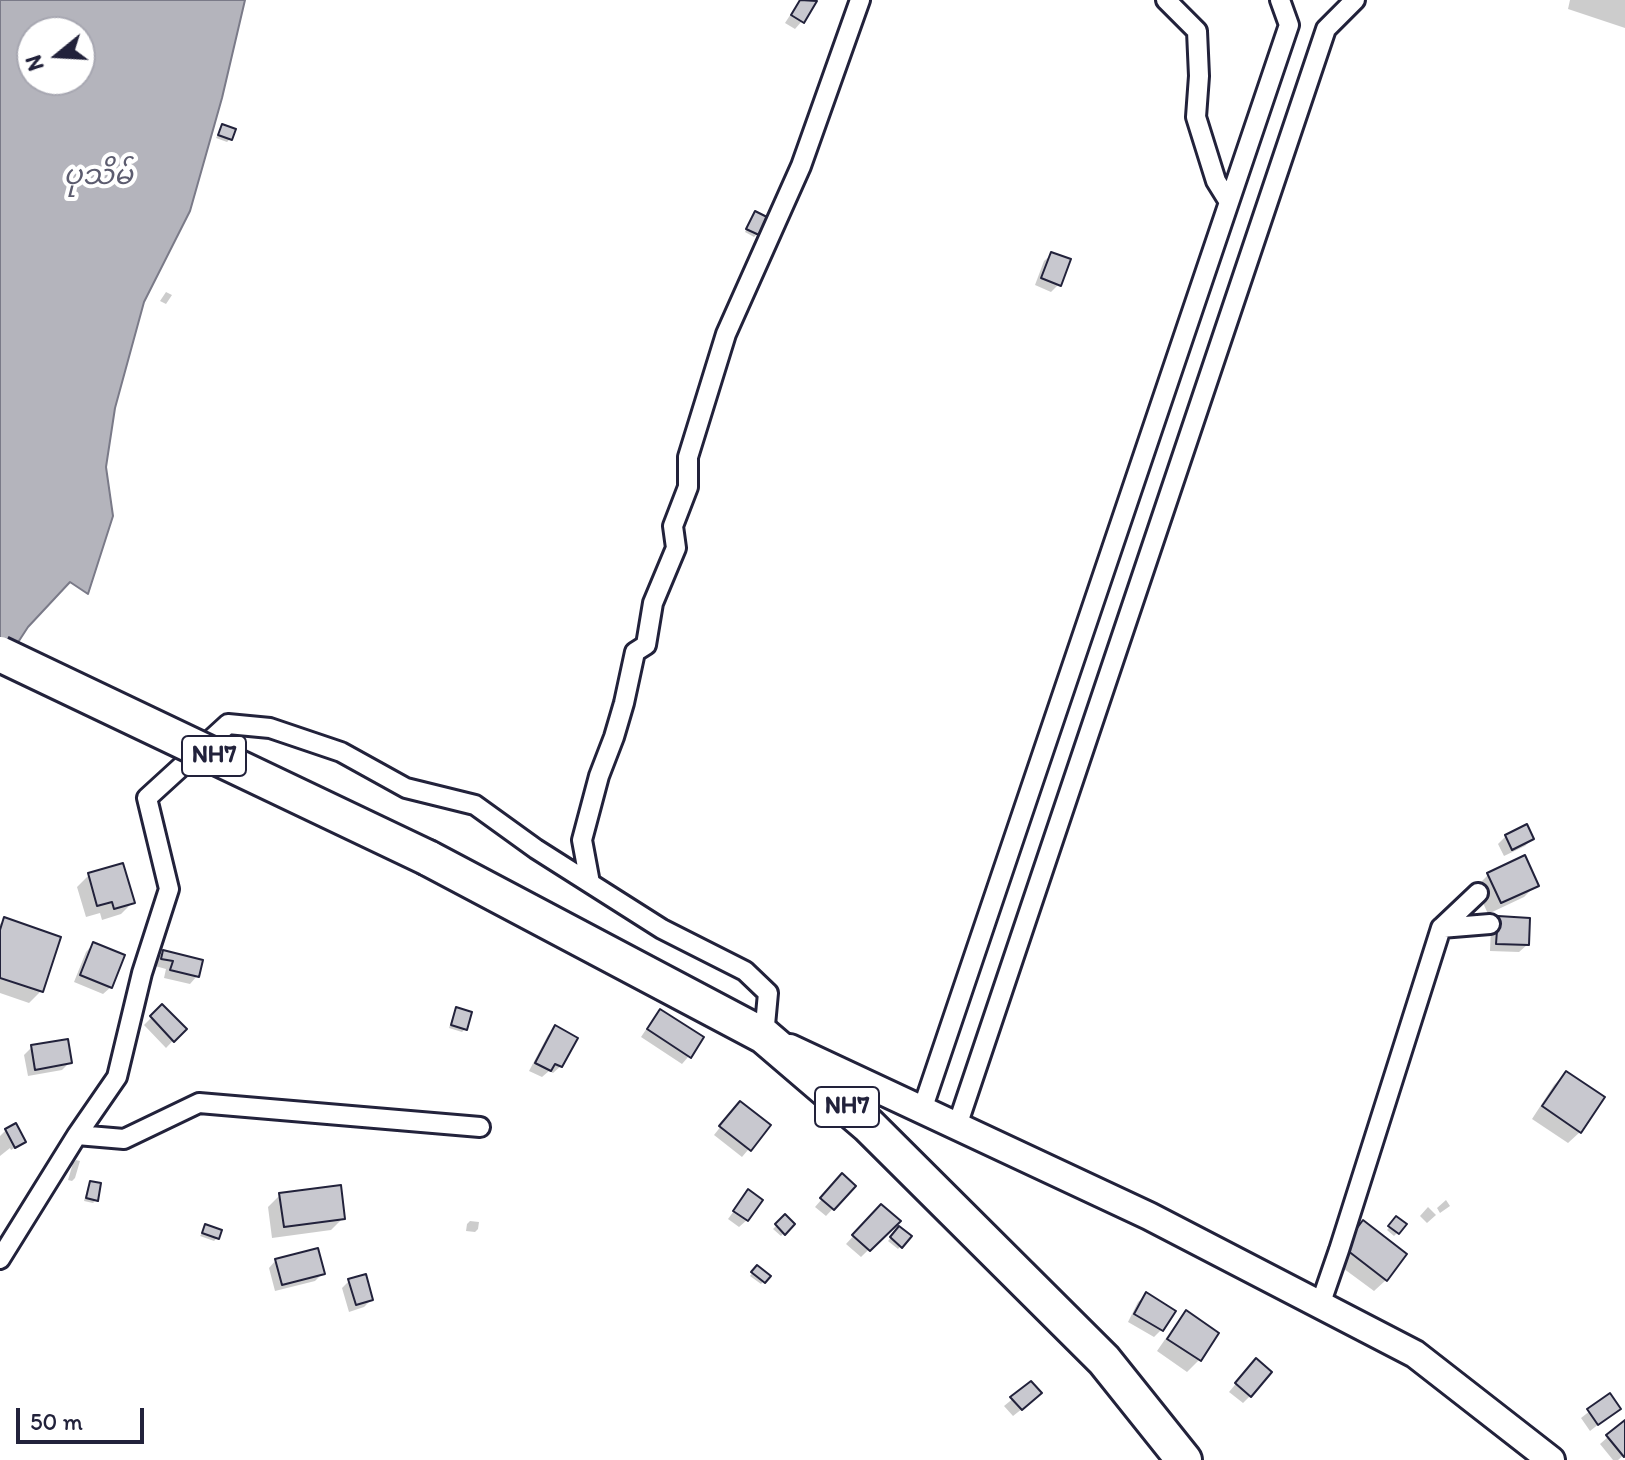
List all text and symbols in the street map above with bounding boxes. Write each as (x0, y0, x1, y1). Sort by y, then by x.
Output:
north arrow (16, 16, 96, 96)
text: N (19, 52, 50, 74)
water label: ပုသိမ် (63, 160, 133, 194)
road number: NH7 (182, 736, 246, 776)
road number: NH7 (815, 1087, 879, 1127)
scale bar (20, 1392, 148, 1442)
text: 50 m (30, 1407, 83, 1436)

